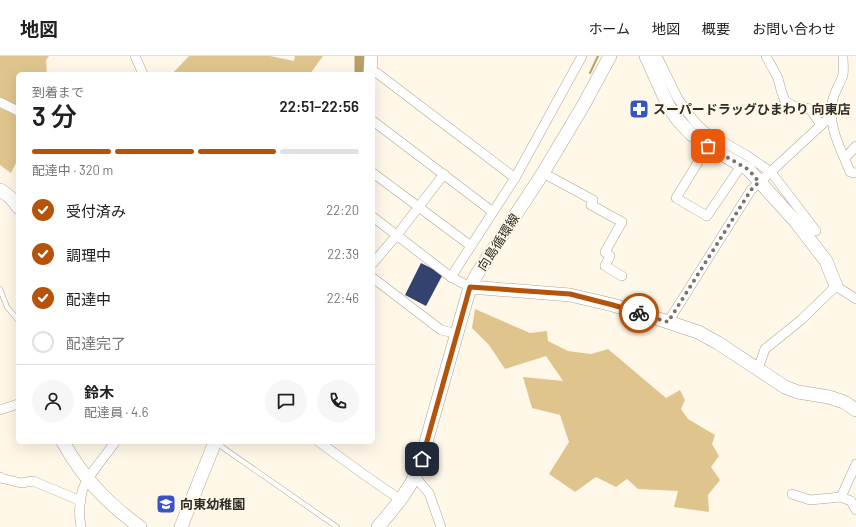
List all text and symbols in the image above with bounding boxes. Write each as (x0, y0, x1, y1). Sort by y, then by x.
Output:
text: 地図 (20, 17, 58, 40)
text: ホーム (588, 20, 630, 37)
text: 地図 (652, 20, 680, 37)
text: 概要 (702, 20, 730, 37)
text: お問い合わせ (752, 20, 836, 37)
text: 到着まで (32, 84, 84, 100)
text: 22:51–22:56 (279, 97, 359, 115)
pharmacy icon: スーパードラッグひまわり 向東店 (628, 98, 650, 120)
text: 3 分 (32, 100, 77, 131)
place label: スーパードラッグひまわり 向東店 (653, 101, 850, 117)
pin (691, 129, 725, 163)
icon: bag (697, 135, 719, 157)
text: 配達中 · 320 m (32, 162, 113, 178)
icon: check (32, 199, 54, 221)
text: 受付済み (66, 202, 126, 220)
text: 22:20 (326, 202, 359, 218)
street label: 向島循環線 (474, 210, 522, 274)
icon: check (32, 243, 54, 265)
text: 調理中 (66, 246, 111, 264)
text: 22:39 (327, 246, 359, 262)
icon: check (32, 287, 54, 309)
text: 配達中 (66, 290, 111, 308)
text: 22:46 (327, 290, 359, 306)
courier (619, 293, 659, 333)
icon: bike (628, 302, 650, 324)
text: 配達完了 (66, 334, 126, 352)
button: person (32, 380, 74, 422)
button: chat (265, 380, 307, 422)
button: phone (317, 380, 359, 422)
text: 鈴木 (84, 383, 114, 401)
text: 配達員 · 4.6 (84, 404, 148, 420)
pin (405, 442, 439, 476)
icon: home (411, 448, 433, 470)
school or university icon: 向東幼稚園 (155, 493, 177, 515)
place label: 向東幼稚園 (180, 496, 245, 512)

